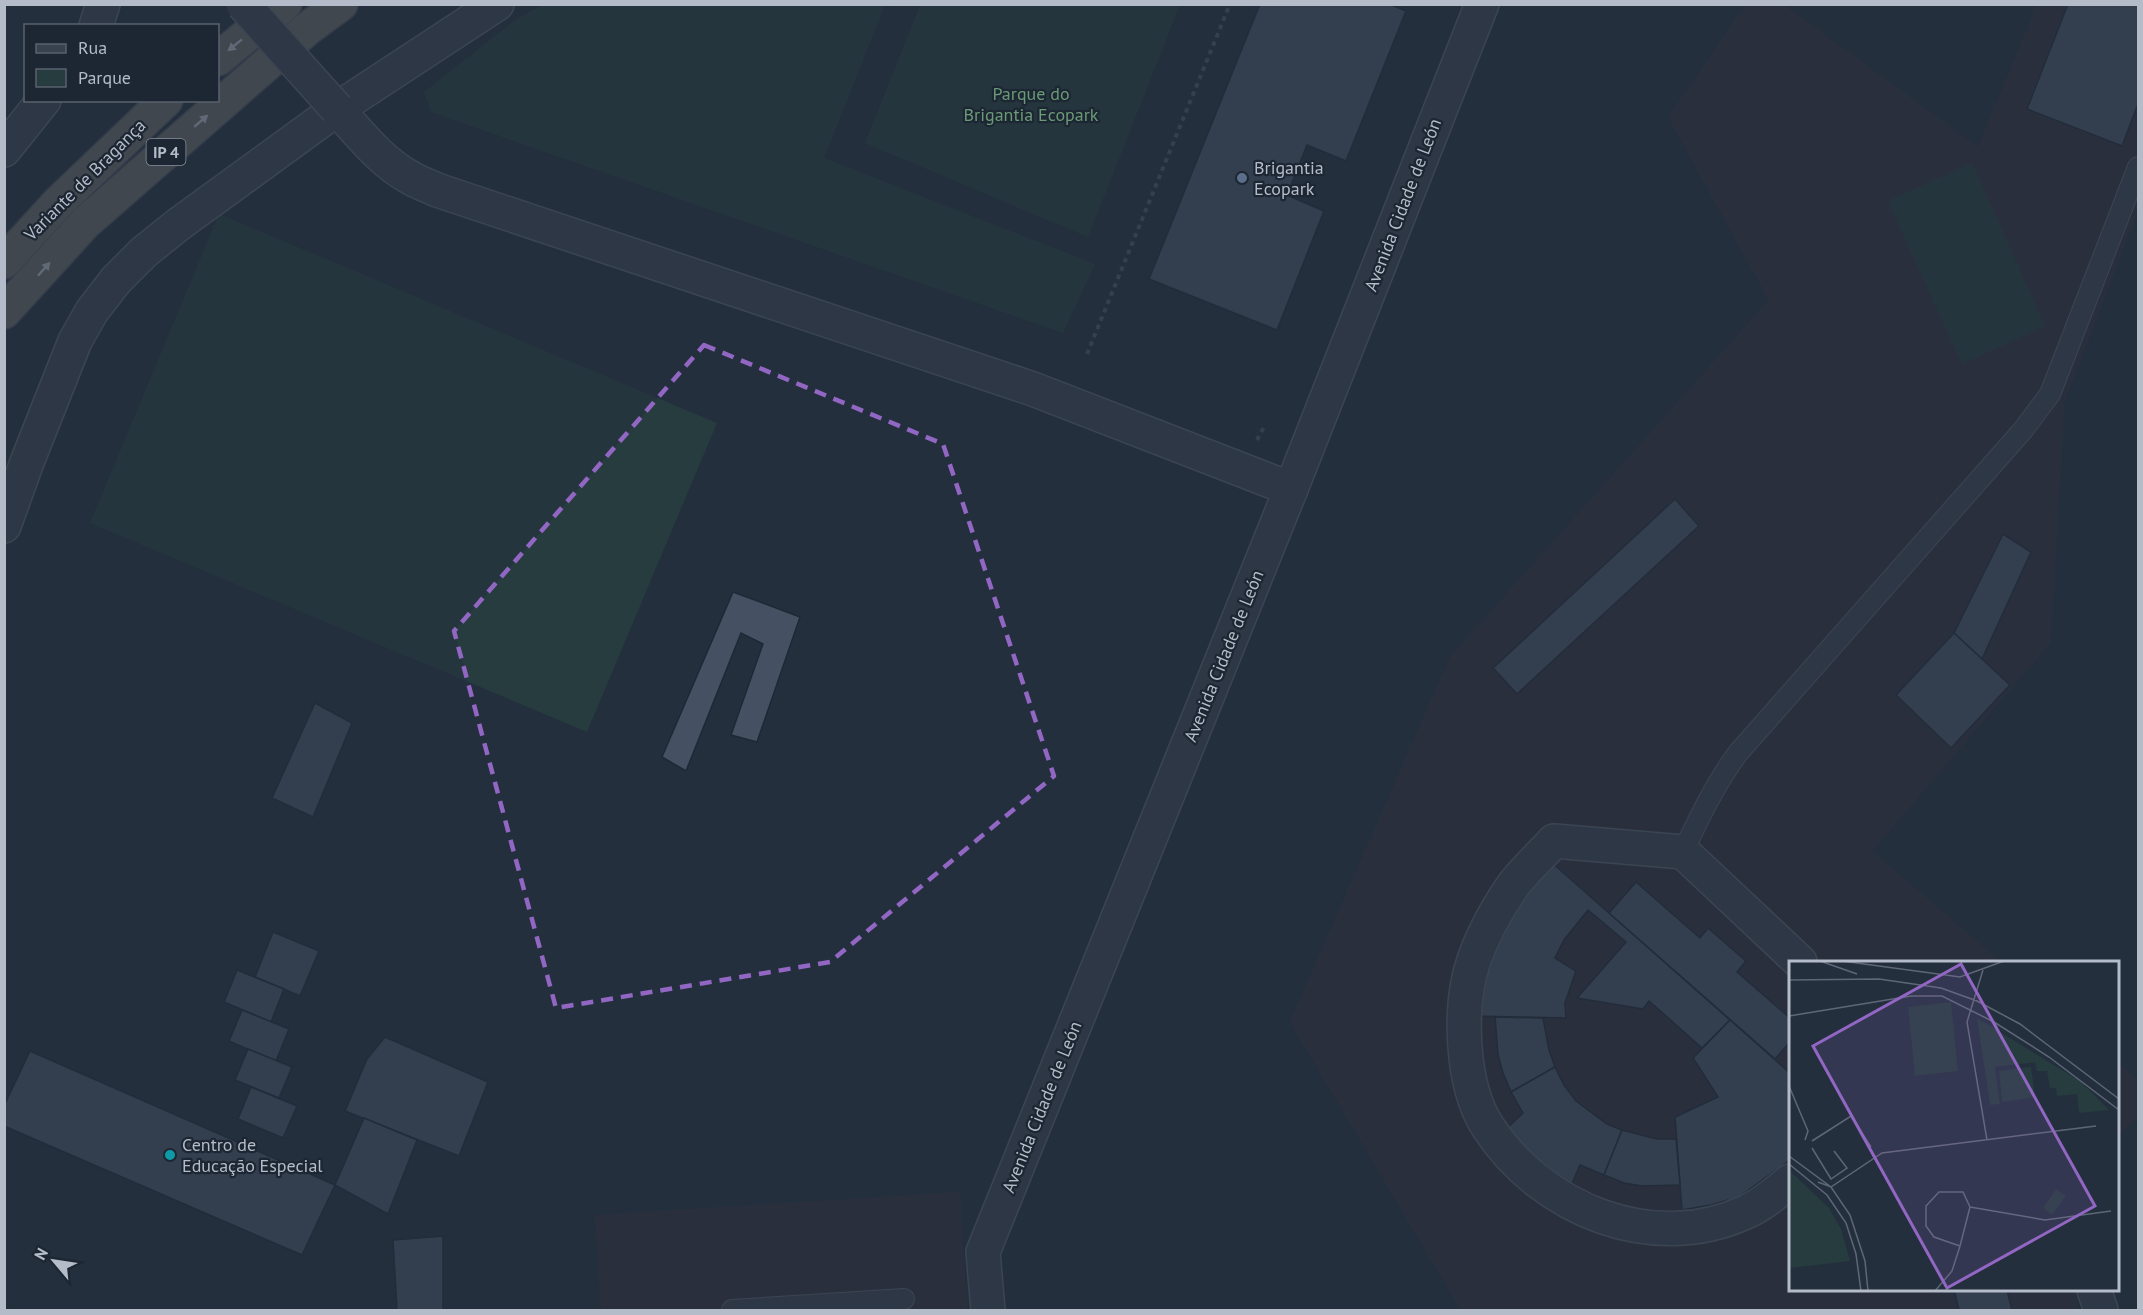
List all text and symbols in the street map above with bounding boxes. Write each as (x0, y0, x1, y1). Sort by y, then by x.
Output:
legend (24, 24, 219, 102)
text: Rua (78, 36, 107, 59)
one-way arrow (228, 38, 243, 51)
text: Parque (78, 66, 131, 89)
park label: Parque do Brigantia Ecopark (964, 82, 1099, 126)
street label: Variante de Bragança (18, 114, 150, 246)
one-way arrow (193, 115, 208, 128)
street label: Avenida Cidade de León (1359, 115, 1446, 294)
road number: IP 4 (146, 139, 186, 165)
place label: Brigantia Ecopark (1254, 156, 1324, 200)
marker: Brigantia Ecopark (1235, 171, 1249, 185)
one-way arrow (37, 262, 50, 277)
street label: Avenida Cidade de León (1179, 567, 1269, 745)
inset map (1789, 961, 2119, 1291)
street label: Avenida Cidade de León (997, 1018, 1087, 1196)
place label: Centro de Educação Especial (182, 1133, 323, 1177)
marker: Centro de Educação Especial (163, 1148, 177, 1162)
north arrow (24, 1231, 84, 1291)
text: N (30, 1244, 52, 1263)

